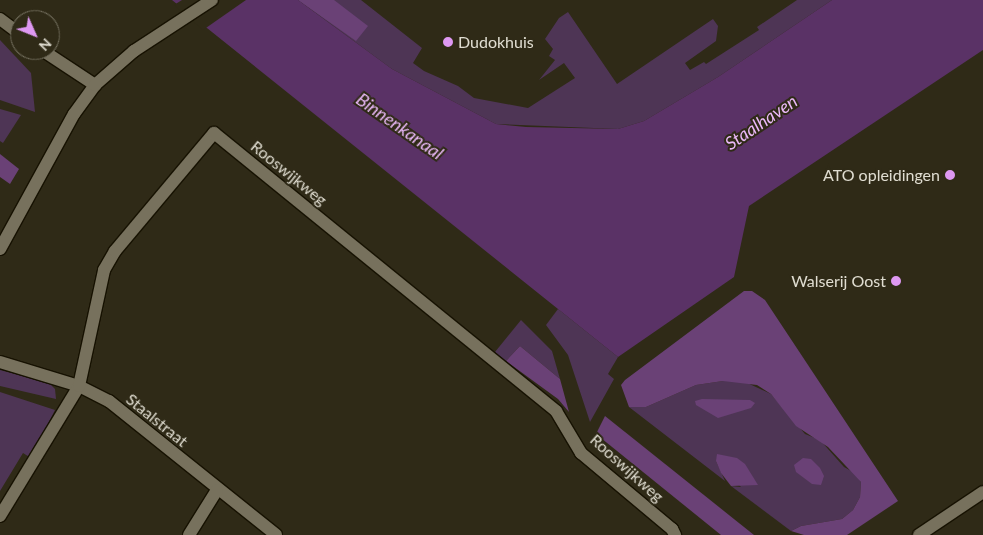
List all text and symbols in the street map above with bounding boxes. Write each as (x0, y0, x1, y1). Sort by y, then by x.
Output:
north arrow (10, 10, 60, 60)
place label: Dudokhuis (458, 32, 534, 52)
text: N (36, 35, 55, 55)
marker: Dudokhuis (442, 36, 454, 48)
water label: Binnenkanaal (352, 88, 448, 164)
water label: Staalhaven (721, 90, 801, 154)
street label: Rooswijkweg (247, 137, 331, 209)
place label: ATO opleidingen (823, 165, 940, 185)
marker: ATO opleidingen (944, 169, 956, 181)
place label: Walserij Oost (791, 271, 886, 291)
marker: Walserij Oost (890, 275, 902, 287)
street label: Staalstraat (122, 389, 192, 451)
street label: Rooswijkweg (586, 430, 668, 506)

